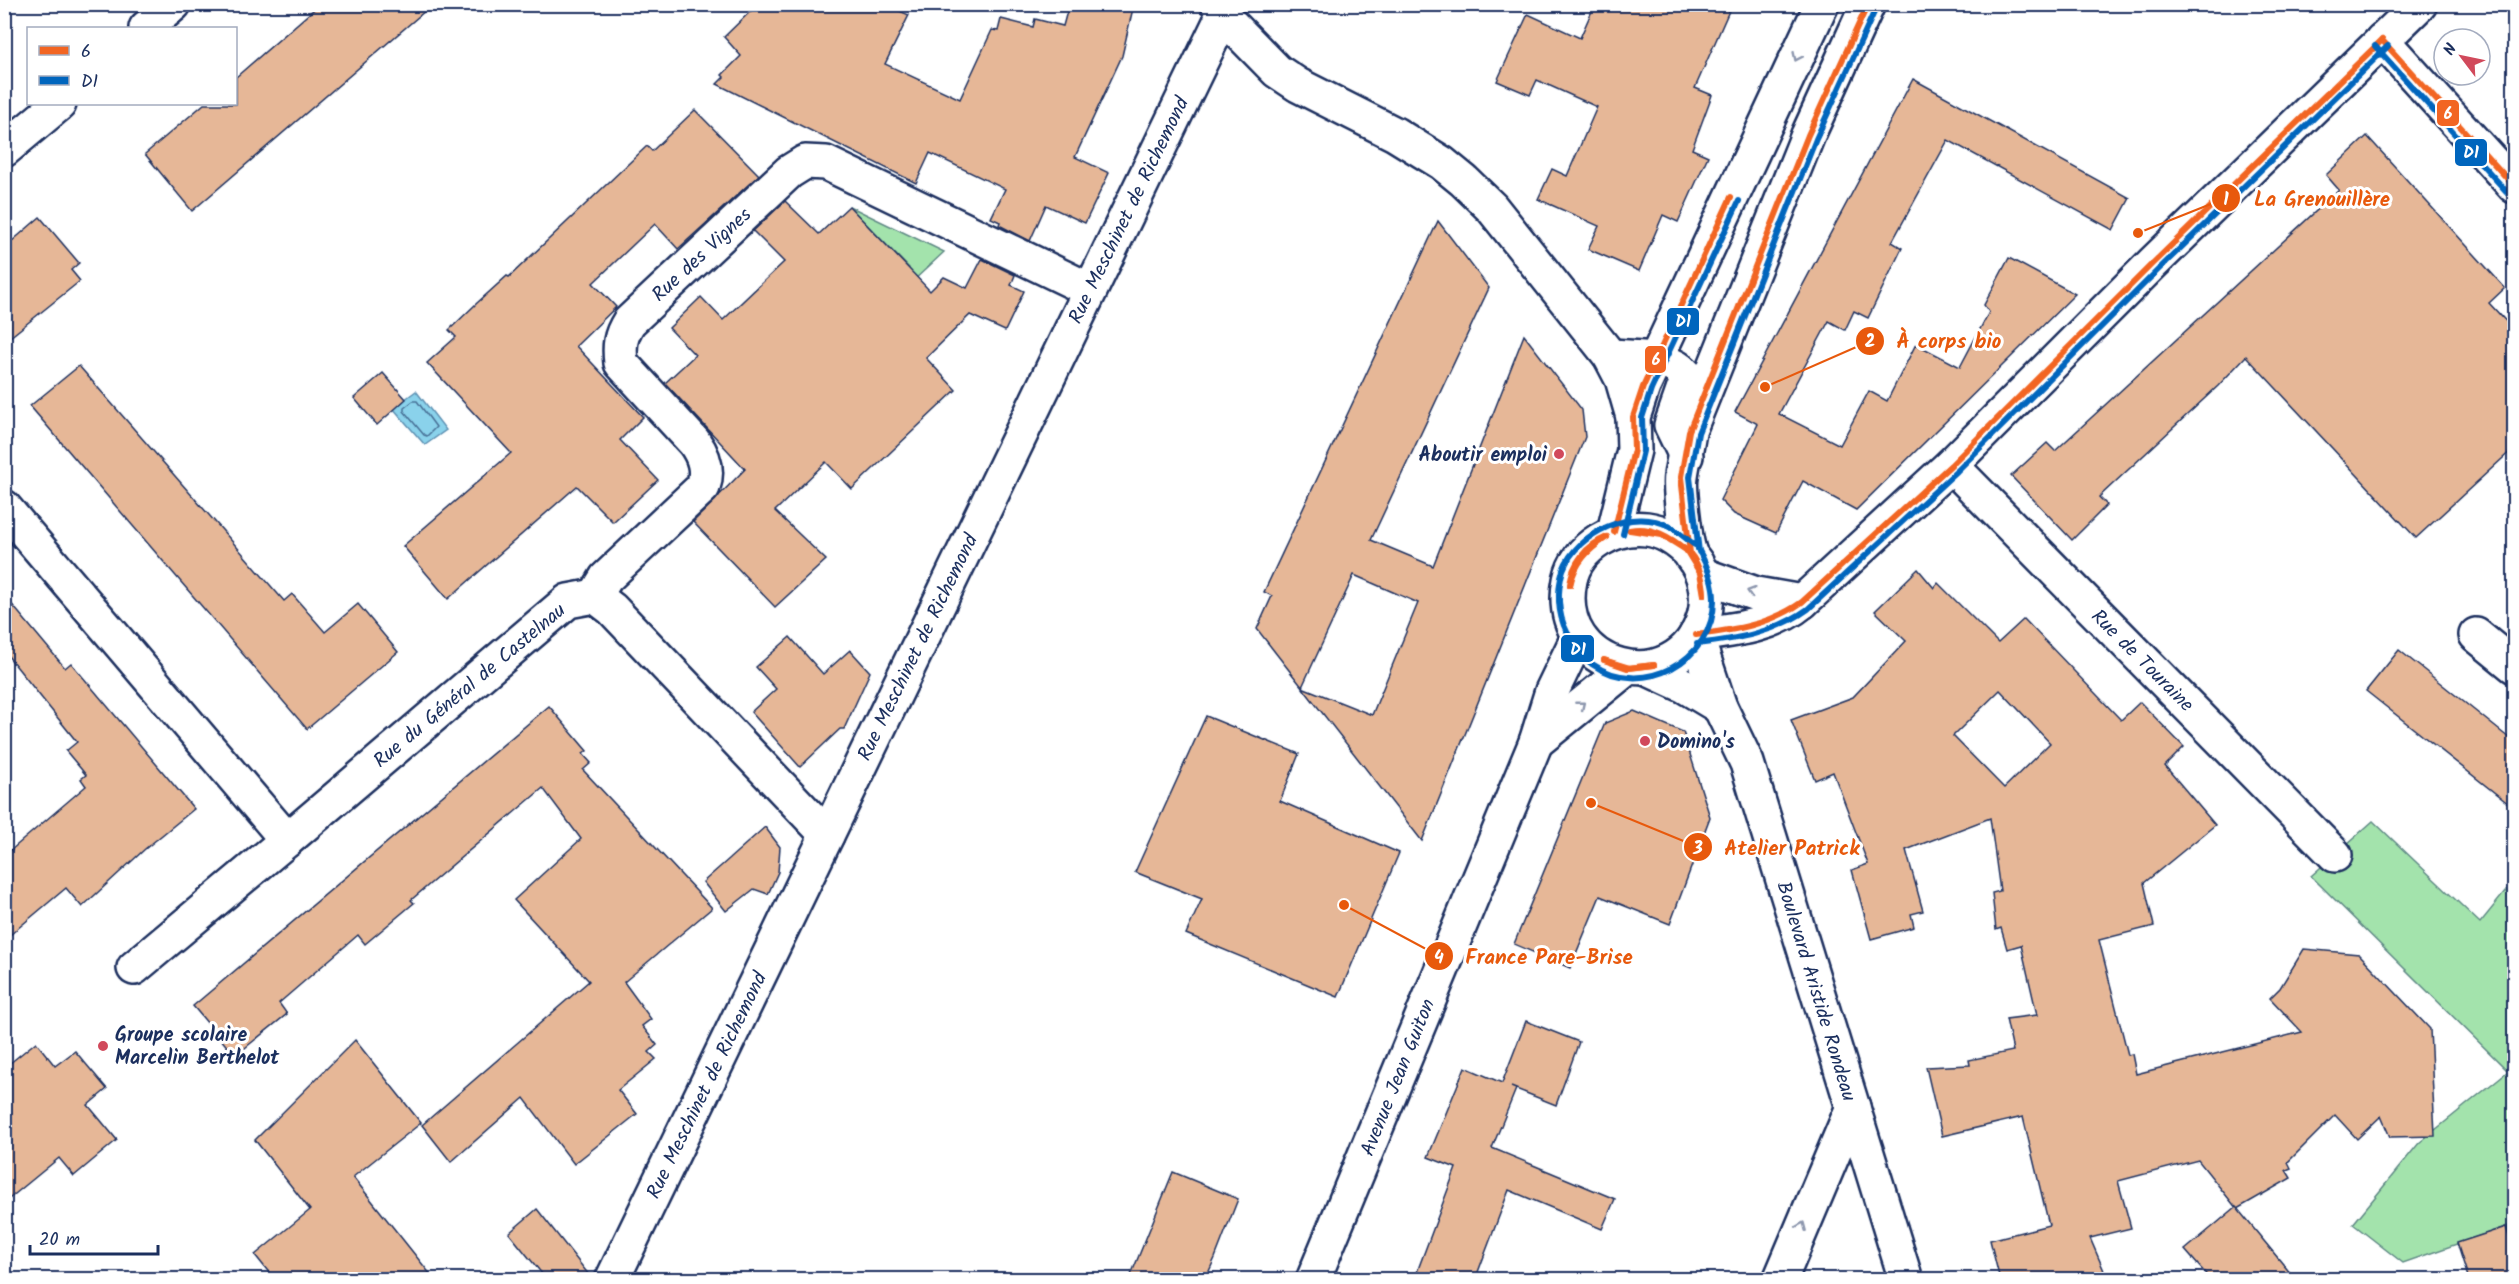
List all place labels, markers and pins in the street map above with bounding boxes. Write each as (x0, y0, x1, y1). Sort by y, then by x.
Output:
callout: La Grenouillère (2211, 179, 2402, 218)
callout: À corps bio (1855, 321, 2013, 360)
place label: Aboutir emploi (1419, 440, 1548, 472)
marker: Aboutir emploi (1552, 447, 1566, 461)
place label: Domino's (1657, 727, 1736, 759)
marker: Domino's (1638, 734, 1652, 748)
callout: Atelier Patrick (1683, 828, 1872, 867)
callout: France Pare-Brise (1424, 937, 1645, 976)
place label: Groupe scolaire Marcelin Berthelot (115, 1020, 280, 1075)
marker: Groupe scolaire Marcelin Berthelot (96, 1039, 110, 1053)

